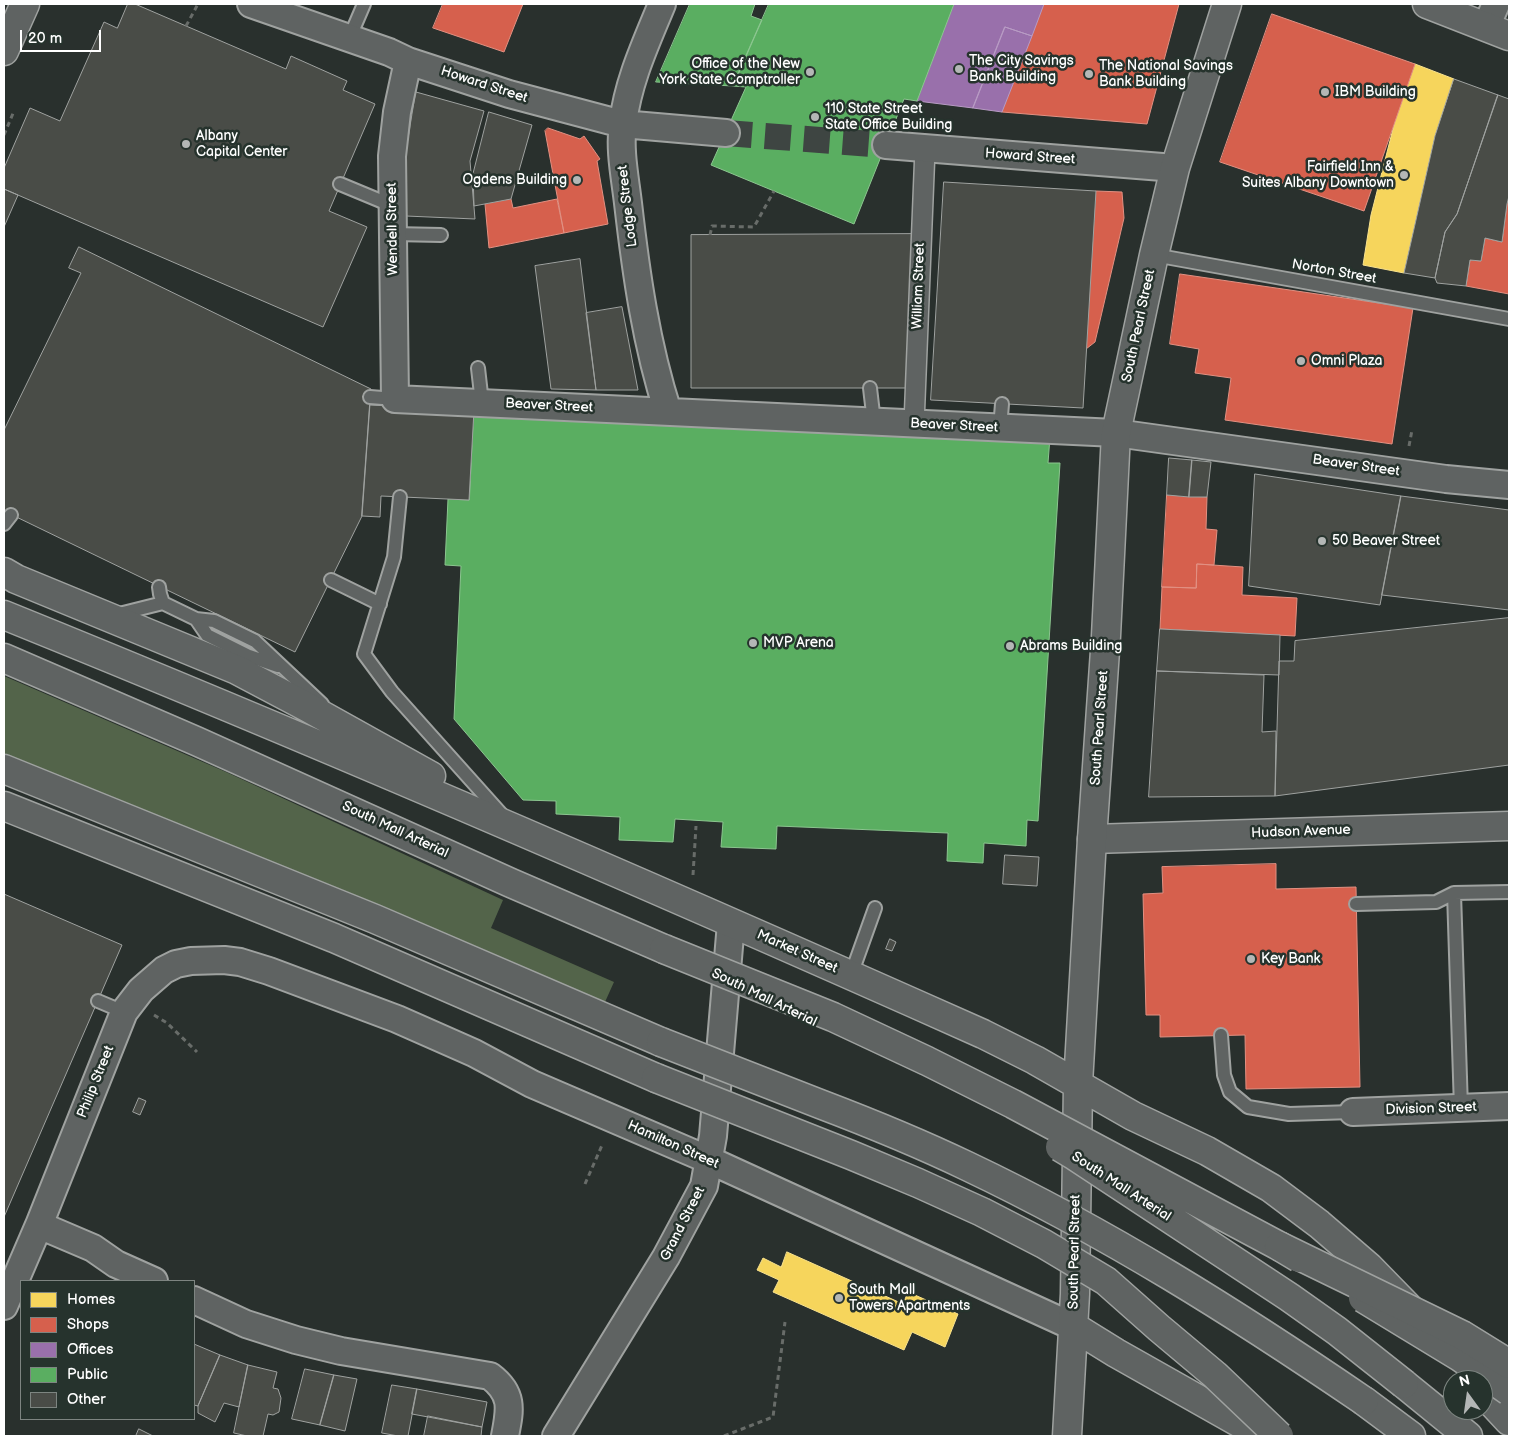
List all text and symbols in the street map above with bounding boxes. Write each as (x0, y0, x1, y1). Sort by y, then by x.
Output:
scale bar (22, 20, 104, 52)
text: 20 m (28, 29, 62, 48)
place label: The City Savings Bank Building (969, 53, 1074, 85)
place label: Office of the New York State Comptroller (659, 56, 800, 88)
place label: The National Savings Bank Building (1099, 58, 1233, 90)
street label: Howard Street (438, 63, 530, 107)
marker: The City Savings Bank Building (953, 63, 965, 75)
marker: Office of the New York State Comptroller (804, 66, 816, 78)
marker: The National Savings Bank Building (1083, 68, 1095, 80)
place label: IBM Building (1335, 84, 1416, 100)
marker: IBM Building (1319, 86, 1331, 98)
place label: 110 State Street State Office Building (825, 101, 952, 134)
marker: 110 State Street State Office Building (809, 111, 821, 123)
place label: Albany Capital Center (196, 128, 287, 160)
marker: Albany Capital Center (180, 138, 192, 150)
street label: Howard Street (984, 145, 1076, 169)
place label: Fairfield Inn & Suites Albany Downtown (1242, 159, 1394, 192)
street label: Lodge Street (615, 164, 641, 248)
marker: Fairfield Inn & Suites Albany Downtown (1398, 169, 1410, 181)
place label: Ogdens Building (463, 172, 567, 188)
marker: Ogdens Building (571, 174, 583, 186)
street label: Wendell Street (384, 182, 402, 276)
street label: William Street (909, 242, 929, 330)
street label: Norton Street (1290, 256, 1378, 288)
street label: South Pearl Street (1119, 268, 1159, 384)
place label: Omni Plaza (1311, 353, 1382, 369)
marker: Omni Plaza (1295, 355, 1307, 367)
street label: Beaver Street (505, 395, 593, 417)
street label: Beaver Street (910, 415, 998, 437)
street label: Beaver Street (1311, 452, 1401, 480)
place label: 50 Beaver Street (1332, 533, 1440, 549)
marker: 50 Beaver Street (1316, 535, 1328, 547)
place label: MVP Arena (763, 635, 834, 651)
marker: MVP Arena (747, 637, 759, 649)
place label: Abrams Building (1020, 638, 1122, 654)
marker: Abrams Building (1004, 640, 1016, 652)
street label: South Pearl Street (1088, 670, 1112, 786)
street label: South Mall Arterial (339, 798, 451, 862)
street label: Hudson Avenue (1251, 822, 1351, 842)
street label: Market Street (754, 927, 840, 977)
place label: Key Bank (1261, 951, 1320, 967)
marker: Key Bank (1245, 953, 1257, 965)
street label: South Mall Arterial (709, 965, 819, 1031)
street label: Philip Street (74, 1043, 118, 1121)
street label: Division Street (1385, 1099, 1477, 1119)
street label: Hamilton Street (625, 1117, 721, 1173)
street label: South Mall Arterial (1068, 1149, 1174, 1225)
street label: Grand Street (657, 1184, 709, 1264)
street label: South Pearl Street (1066, 1194, 1084, 1310)
legend (20, 1280, 195, 1420)
place label: South Mall Towers Apartments (849, 1282, 970, 1314)
text: Homes (67, 1290, 115, 1309)
marker: South Mall Towers Apartments (833, 1292, 845, 1304)
text: Shops (67, 1315, 109, 1334)
text: Offices (67, 1340, 113, 1359)
text: Public (67, 1365, 108, 1384)
north arrow (1443, 1370, 1493, 1420)
text: N (1457, 1371, 1472, 1390)
text: Other (67, 1390, 106, 1409)

